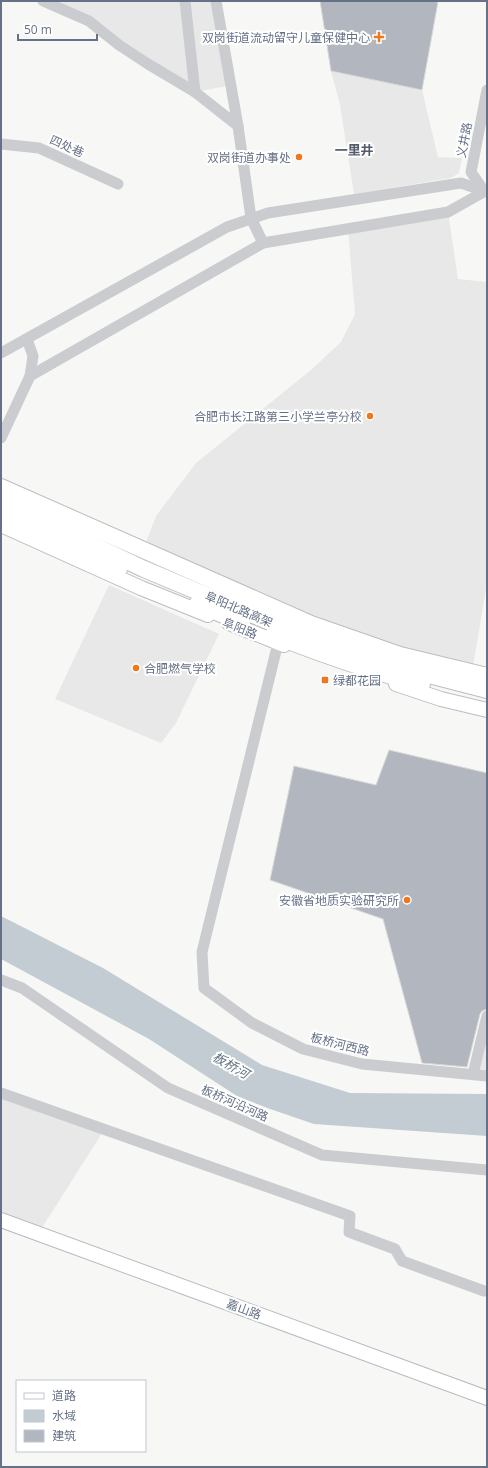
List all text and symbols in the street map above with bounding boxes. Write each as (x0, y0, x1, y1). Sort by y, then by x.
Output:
scale bar (18, 16, 97, 42)
text: 50 m (24, 21, 52, 38)
place label: 双岗街道流动留守儿童保健中心 (202, 29, 370, 46)
marker: 双岗街道流动留守儿童保健中心 (373, 31, 385, 43)
street label: 义井路 (452, 121, 476, 159)
street label: 四处巷 (47, 131, 87, 161)
district label: 一里井 (334, 141, 374, 159)
place label: 双岗街道办事处 (207, 149, 291, 166)
marker: 双岗街道办事处 (294, 152, 304, 162)
place label: 合肥市长江路第三小学兰亭分校 (194, 408, 362, 425)
marker: 合肥市长江路第三小学兰亭分校 (365, 411, 375, 421)
street label: 阜阳北路高架 (203, 587, 275, 631)
street label: 阜阳路 (220, 613, 260, 643)
place label: 合肥燃气学校 (144, 660, 216, 677)
marker: 合肥燃气学校 (131, 663, 141, 673)
place label: 绿都花园 (333, 672, 381, 689)
marker: 绿都花园 (320, 675, 330, 685)
place label: 安徽省地质实验研究所 (279, 892, 399, 909)
marker: 安徽省地质实验研究所 (402, 895, 412, 905)
street label: 板桥河西路 (309, 1028, 371, 1060)
water label: 板桥河 (210, 1047, 255, 1084)
street label: 板桥河沿河路 (199, 1081, 271, 1125)
street label: 嘉山路 (224, 1295, 264, 1323)
legend (16, 1380, 146, 1452)
text: 道路 (52, 1387, 76, 1404)
text: 水域 (52, 1407, 76, 1424)
text: 建筑 (52, 1427, 76, 1444)

